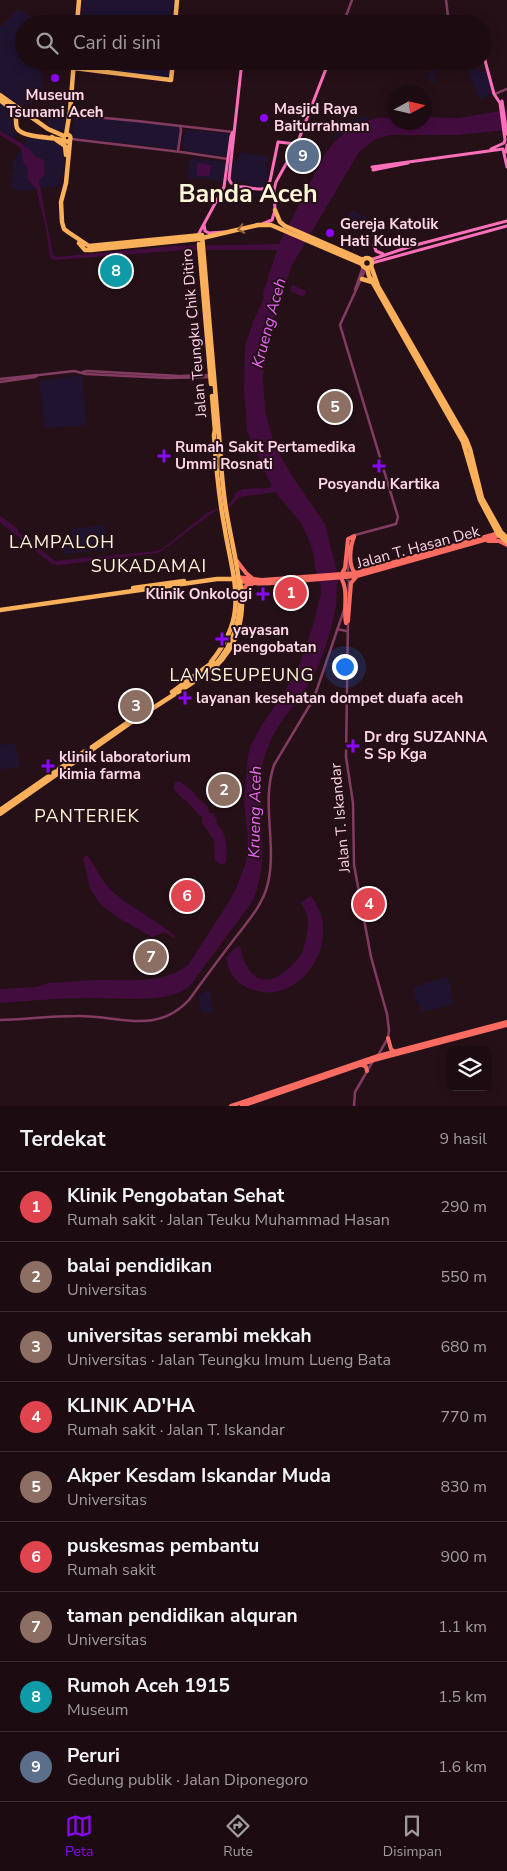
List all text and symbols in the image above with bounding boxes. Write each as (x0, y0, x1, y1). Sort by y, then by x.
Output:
search box (15, 15, 492, 70)
icon: search (33, 29, 61, 57)
text: Cari di sini (73, 30, 161, 56)
marker: Museum Tsunami Aceh (49, 72, 61, 84)
place label: Museum Tsunami Aceh (6, 85, 104, 122)
north arrow (387, 85, 432, 130)
place label: Masjid Raya Baiturrahman (274, 99, 370, 136)
marker: Masjid Raya Baiturrahman (258, 112, 270, 124)
pin: 9 (287, 137, 319, 175)
district label: Banda Aceh (178, 177, 318, 211)
place label: Gereja Katolik Hati Kudus (340, 214, 439, 251)
one-way arrow (237, 223, 246, 233)
marker: Gereja Katolik Hati Kudus (324, 227, 336, 239)
street label: Jalan Teungku Chik Ditiro (177, 248, 211, 419)
pin: 8 (100, 252, 132, 290)
water label: Krueng Aceh (246, 276, 292, 370)
pin: 5 (319, 388, 351, 426)
place label: Rumah Sakit Pertamedika Ummi Rosnati (175, 437, 356, 474)
marker: Rumah Sakit Pertamedika Ummi Rosnati (157, 449, 171, 463)
marker: Posyandu Kartika (372, 459, 386, 473)
place label: Posyandu Kartika (318, 474, 440, 494)
street label: Jalan T. Hasan Dek (353, 521, 482, 573)
district label: LAMPALOH (9, 530, 115, 554)
district label: SUKADAMAI (91, 554, 207, 578)
pin: 1 (275, 574, 307, 612)
place label: Klinik Onkologi (145, 584, 252, 604)
marker: Klinik Onkologi (256, 587, 270, 601)
place label: yayasan pengobatan (232, 620, 317, 657)
marker: yayasan pengobatan (215, 632, 229, 646)
your location (332, 654, 358, 680)
district label: LAMSEUPEUNG (170, 663, 314, 687)
pin: 3 (120, 687, 152, 725)
place label: layanan kesehatan dompet duafa aceh (196, 688, 463, 708)
marker: layanan kesehatan dompet duafa aceh (178, 691, 192, 705)
place label: Dr drg SUZANNA S Sp Kga (364, 727, 488, 764)
marker: Dr drg SUZANNA S Sp Kga (346, 739, 360, 753)
place label: klinik laboratorium kimia farma (59, 747, 191, 784)
marker: klinik laboratorium kimia farma (41, 759, 55, 773)
street label: Jalan T. Iskandar (325, 762, 355, 875)
water label: Krueng Aceh (243, 766, 267, 858)
pin: 2 (208, 771, 240, 809)
district label: PANTERIEK (34, 804, 140, 828)
pin: 6 (171, 877, 203, 915)
pin: 4 (353, 885, 385, 923)
pin: 7 (135, 938, 167, 976)
map controls (447, 1046, 492, 1091)
button: layers (447, 1046, 492, 1091)
text: Terdekat (20, 1125, 106, 1153)
text: 9 hasil (440, 1128, 487, 1150)
text: Klinik Pengobatan Sehat (67, 1183, 284, 1209)
text: 1 (31, 1196, 41, 1218)
text: 290 m (440, 1196, 487, 1218)
text: Rumah sakit · Jalan Teuku Muhammad Hasan (67, 1209, 390, 1231)
text: balai pendidikan (67, 1253, 212, 1279)
text: 2 (31, 1266, 41, 1288)
text: 550 m (440, 1266, 487, 1288)
text: Universitas (67, 1279, 147, 1301)
text: universitas serambi mekkah (67, 1323, 312, 1349)
text: 3 (31, 1336, 41, 1358)
text: 680 m (440, 1336, 487, 1358)
text: Universitas · Jalan Teungku Imum Lueng Bata (67, 1349, 391, 1371)
text: KLINIK AD'HA (67, 1393, 195, 1419)
text: 4 (31, 1406, 41, 1428)
text: 770 m (440, 1406, 487, 1428)
text: Rumah sakit · Jalan T. Iskandar (67, 1419, 285, 1441)
text: Akper Kesdam Iskandar Muda (67, 1463, 331, 1489)
text: 5 (31, 1476, 41, 1498)
text: 830 m (440, 1476, 487, 1498)
text: Universitas (67, 1489, 147, 1511)
text: puskesmas pembantu (67, 1533, 259, 1559)
text: 6 (31, 1546, 41, 1568)
text: 900 m (440, 1546, 487, 1568)
text: Rumah sakit (67, 1559, 156, 1581)
text: taman pendidikan alquran (67, 1603, 298, 1629)
text: 7 (31, 1616, 41, 1638)
text: 1.1 km (438, 1616, 487, 1638)
text: Universitas (67, 1629, 147, 1651)
text: Rumoh Aceh 1915 (67, 1673, 230, 1699)
text: 8 (31, 1686, 41, 1708)
text: 1.5 km (438, 1686, 487, 1708)
text: Museum (67, 1699, 129, 1721)
text: Peruri (67, 1743, 120, 1769)
text: 9 (31, 1756, 41, 1778)
text: 1.6 km (438, 1756, 487, 1778)
text: Gedung publik · Jalan Diponegoro (67, 1769, 308, 1791)
tab: Peta (65, 1812, 93, 1861)
tab: Rute (223, 1812, 253, 1861)
tab: Disimpan (383, 1812, 442, 1861)

